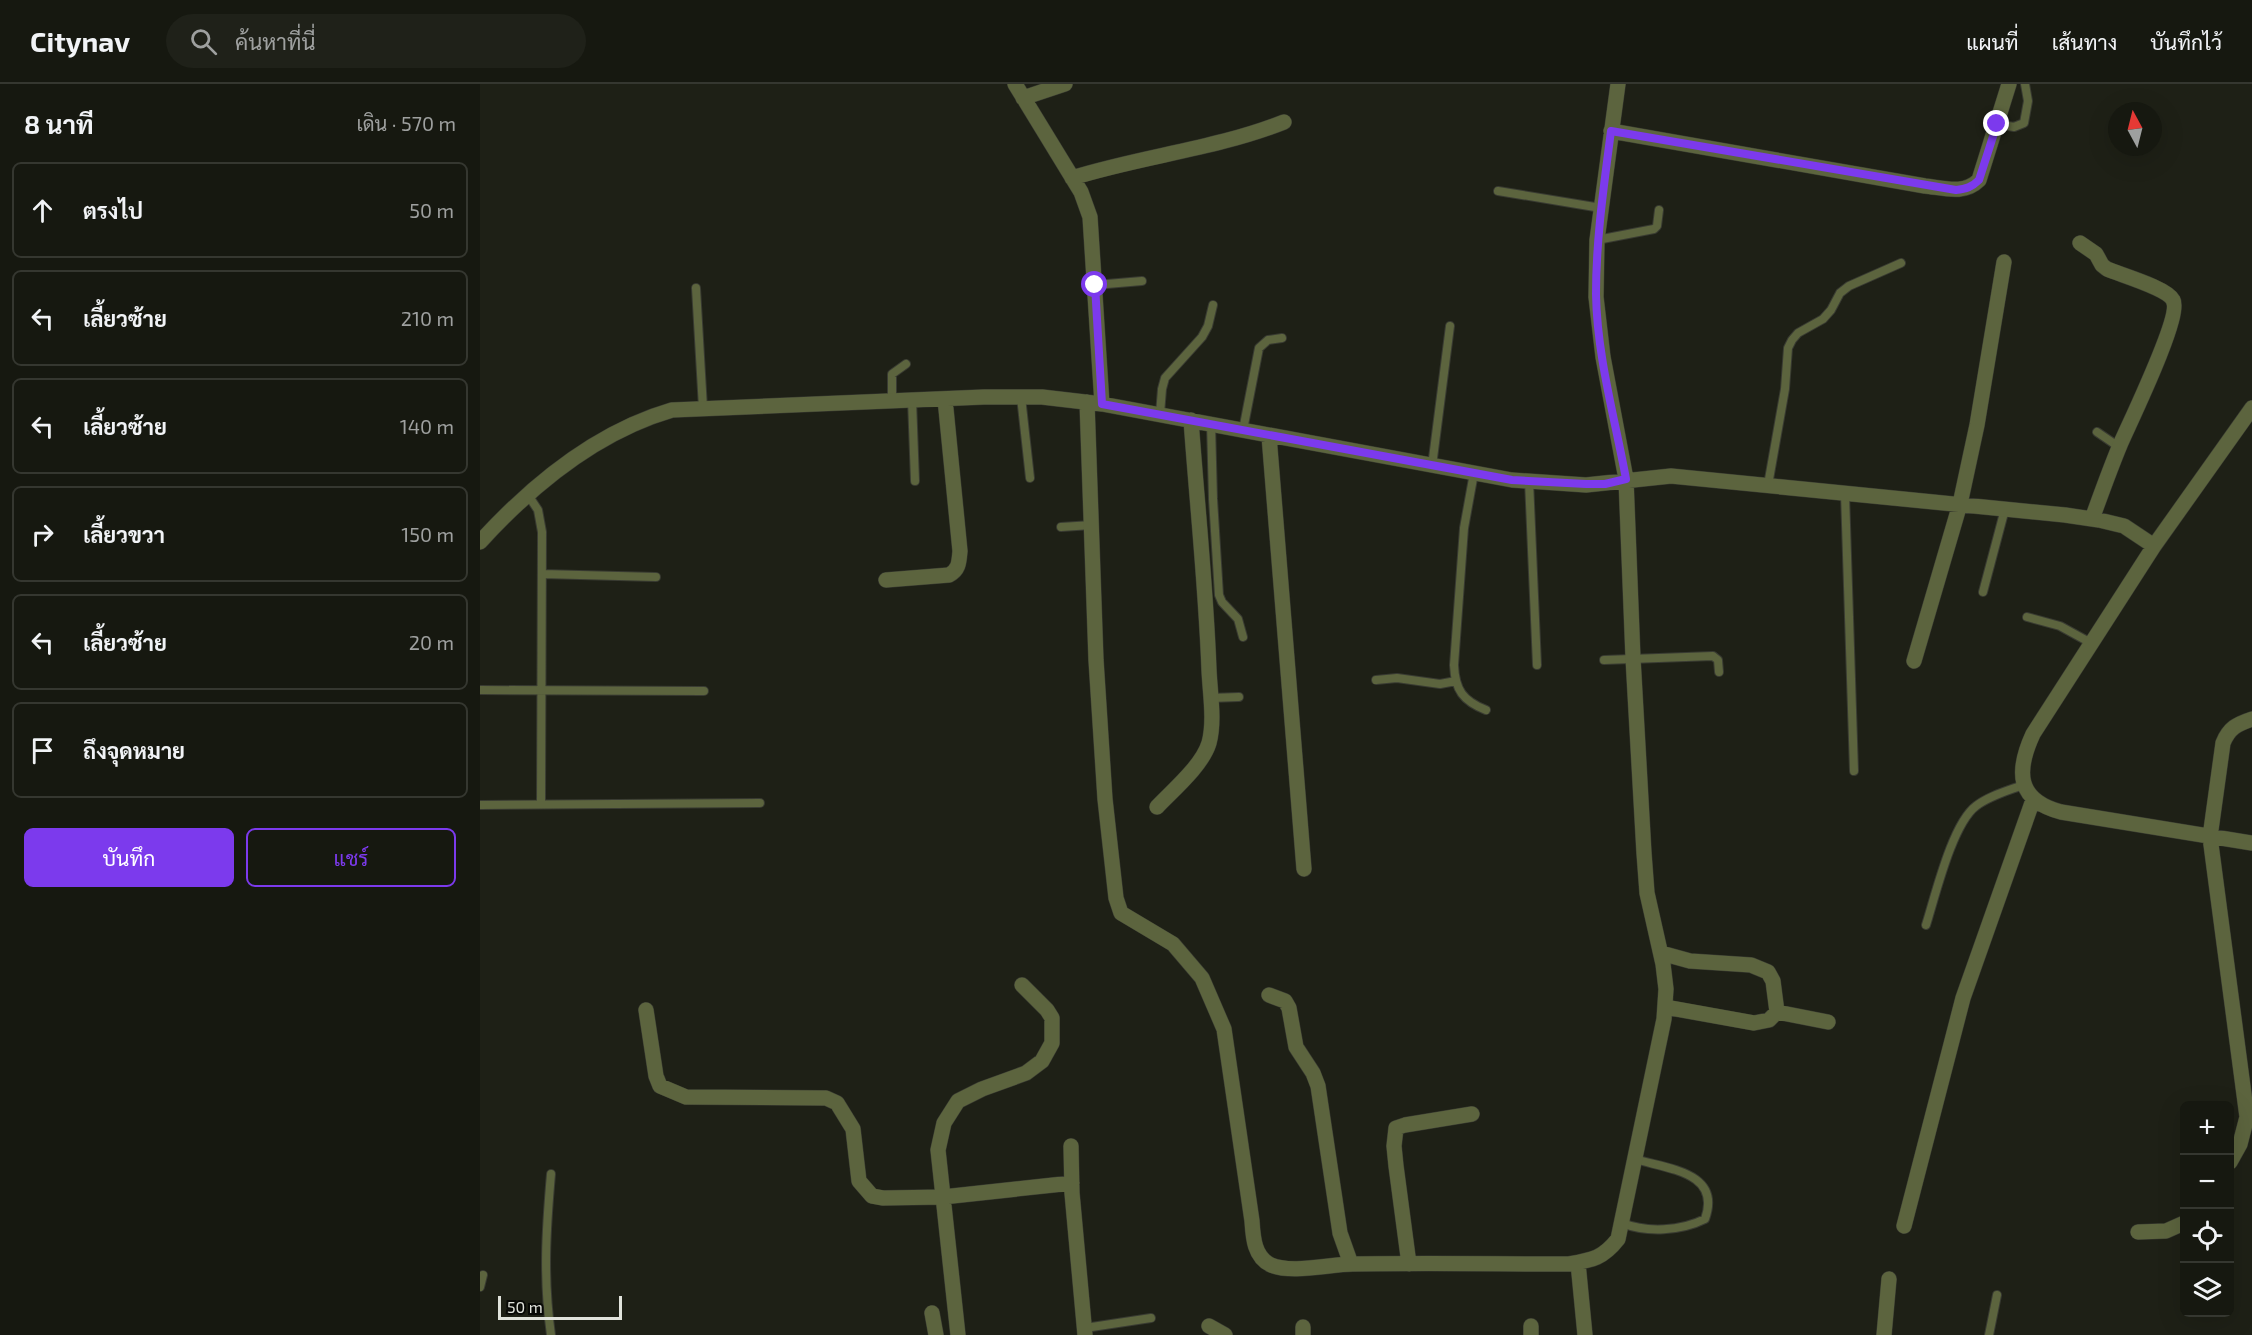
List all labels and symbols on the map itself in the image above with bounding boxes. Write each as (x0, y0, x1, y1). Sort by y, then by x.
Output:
north arrow (2108, 102, 2162, 156)
route end (1983, 110, 2009, 136)
route start (1081, 271, 1107, 297)
scale bar (498, 1293, 622, 1320)

